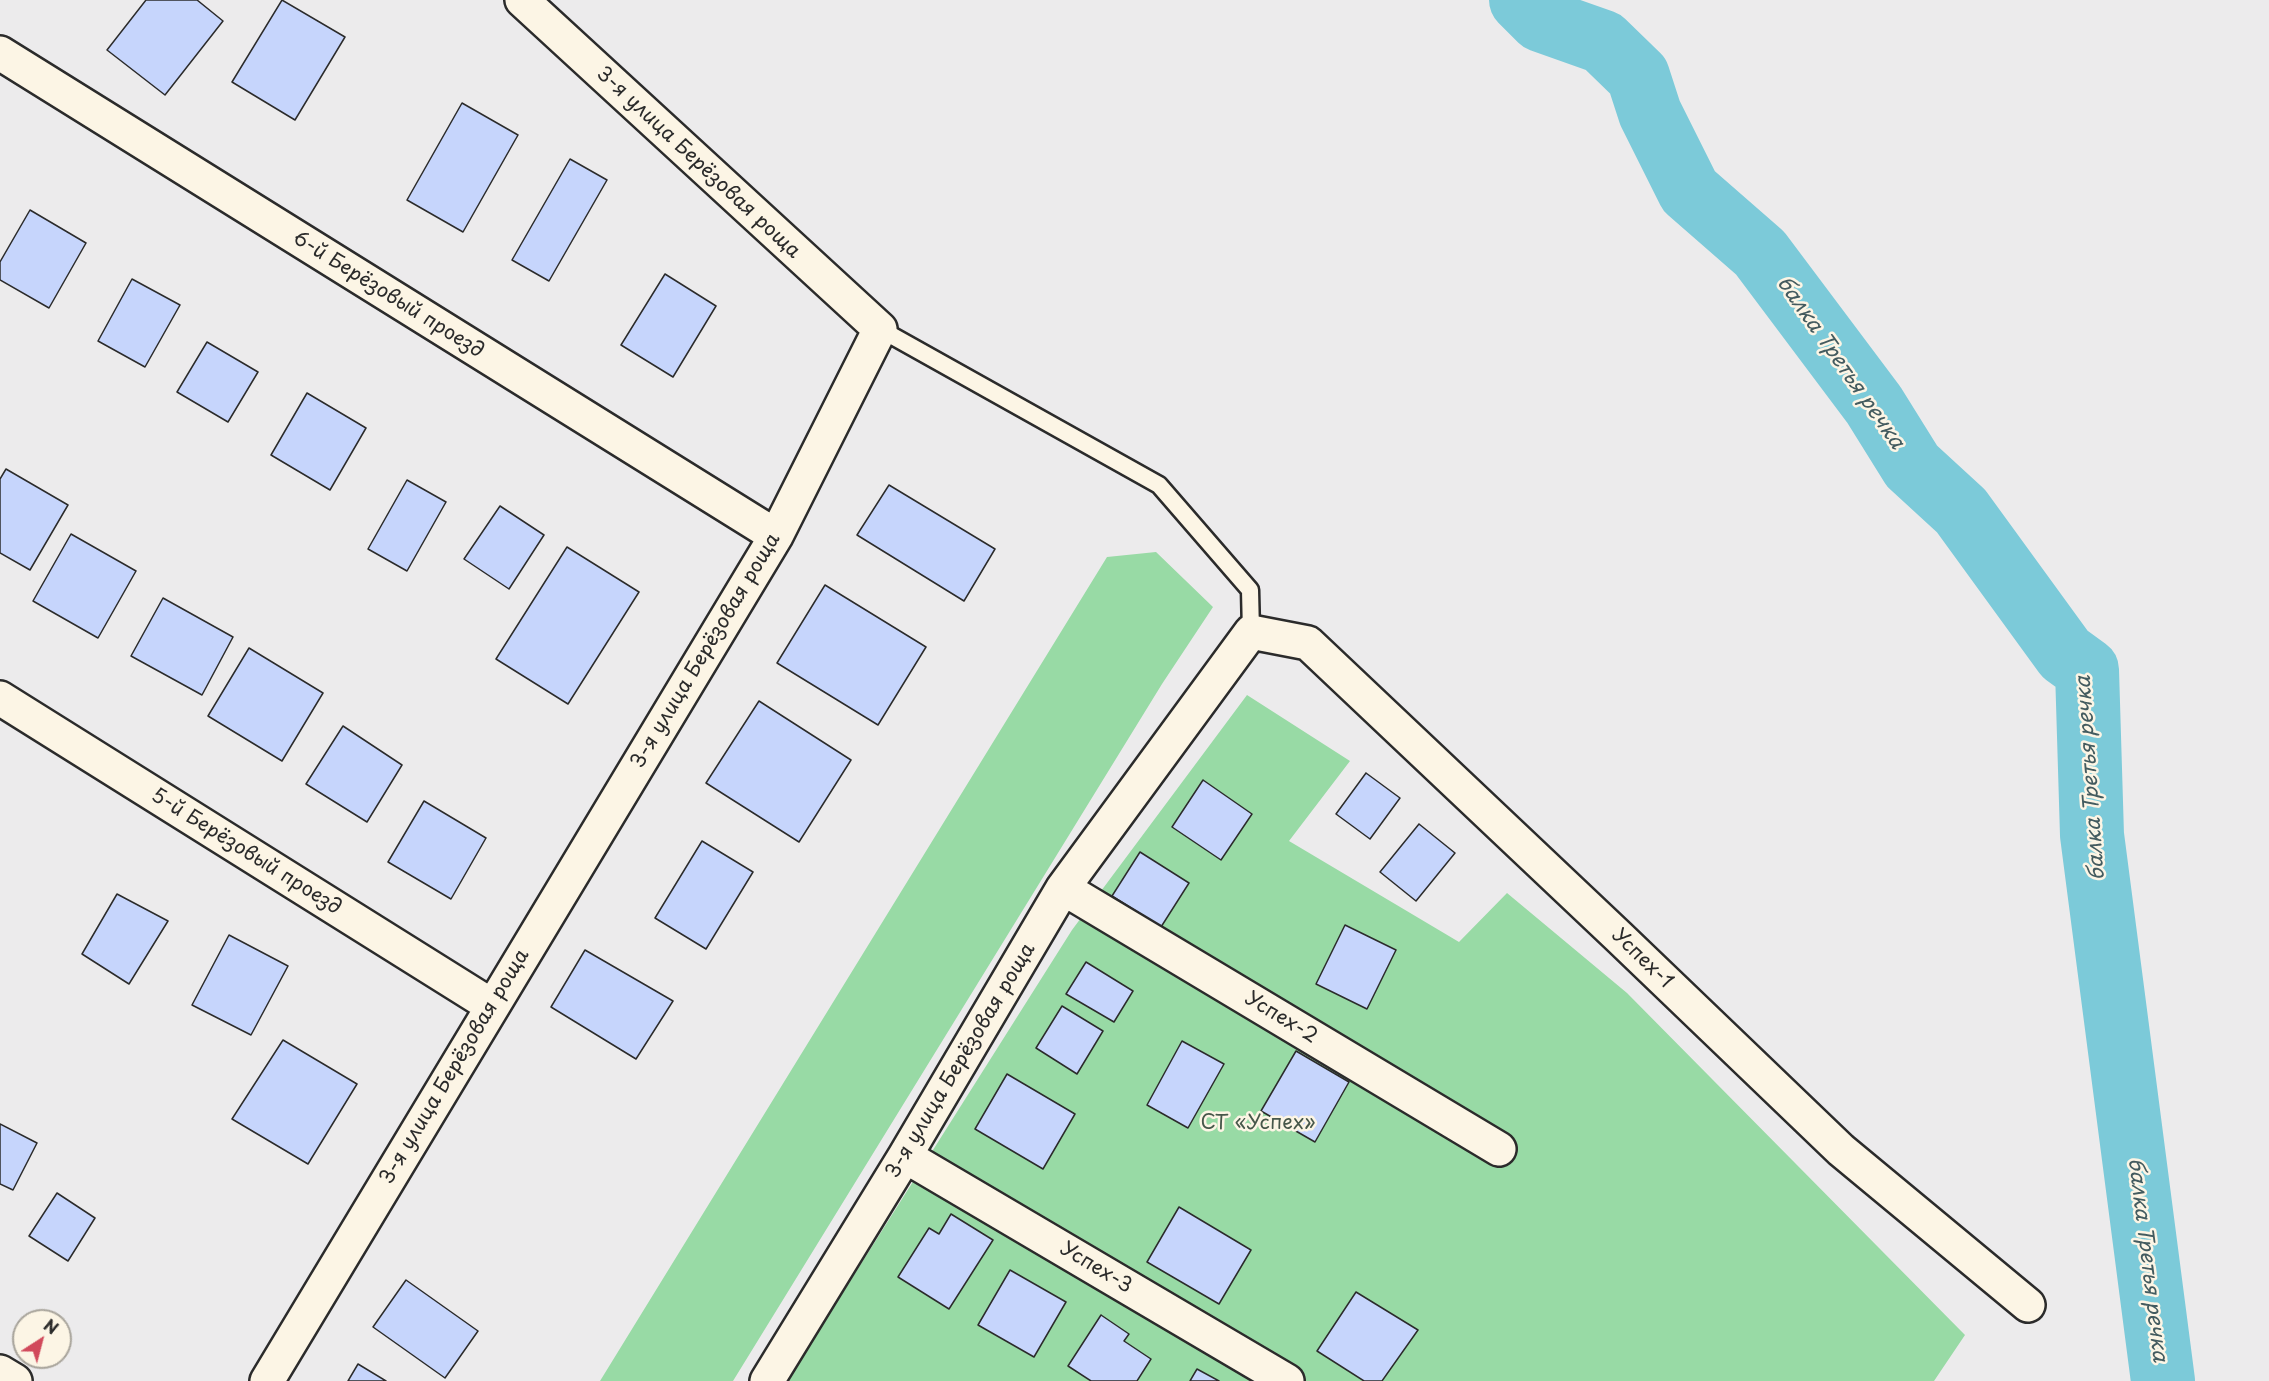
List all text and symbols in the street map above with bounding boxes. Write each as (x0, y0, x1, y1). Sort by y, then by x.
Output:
street label: 3-я улица Берёзовая роща (591, 62, 805, 264)
street label: 6-й Берёзовый проезд (288, 226, 488, 364)
water label: балка Третья речка (1771, 272, 1909, 454)
street label: 3-я улица Берёзовая роща (626, 529, 786, 773)
water label: балка Третья речка (2071, 675, 2111, 881)
street label: 5-й Берёзовый проезд (147, 784, 345, 920)
street label: Успех-1 (1606, 924, 1678, 994)
street label: 3-я улица Берёзовая роща (881, 939, 1041, 1183)
street label: 3-я улица Берёзовая роща (375, 945, 535, 1189)
street label: Успех-2 (1240, 987, 1322, 1049)
park label: СТ «Успех» (1201, 1111, 1315, 1135)
water label: балка Третья речка (2122, 1157, 2172, 1363)
street label: Успех-3 (1056, 1237, 1136, 1299)
north arrow (12, 1309, 72, 1369)
text: N (39, 1313, 64, 1339)

